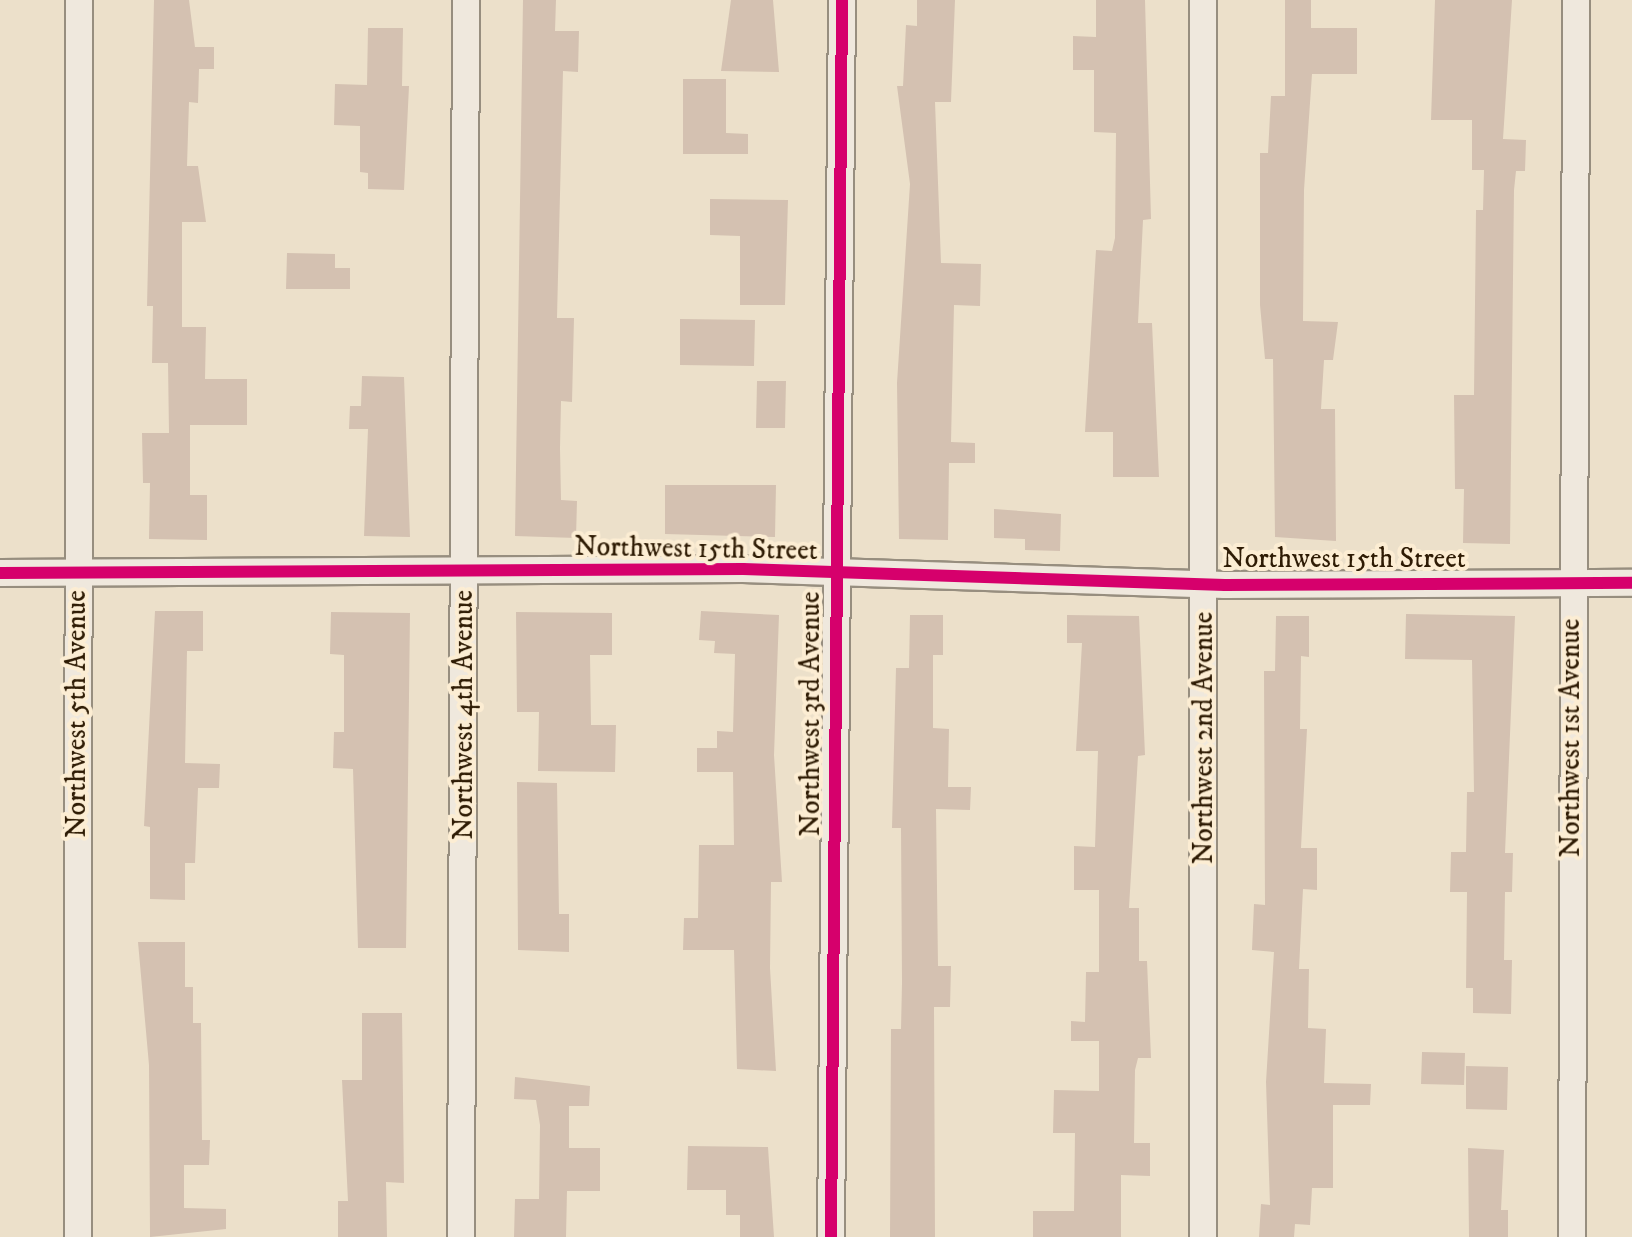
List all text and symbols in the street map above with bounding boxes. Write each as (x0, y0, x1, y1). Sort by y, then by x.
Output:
street label: Northwest 15th Street (574, 530, 818, 568)
street label: Northwest 15th Street (1222, 542, 1466, 576)
street label: Northwest 5th Avenue (60, 590, 94, 838)
street label: Northwest 4th Avenue (447, 590, 481, 840)
street label: Northwest 3rd Avenue (794, 591, 828, 837)
street label: Northwest 2nd Avenue (1187, 612, 1221, 864)
street label: Northwest 1st Avenue (1554, 619, 1588, 857)

